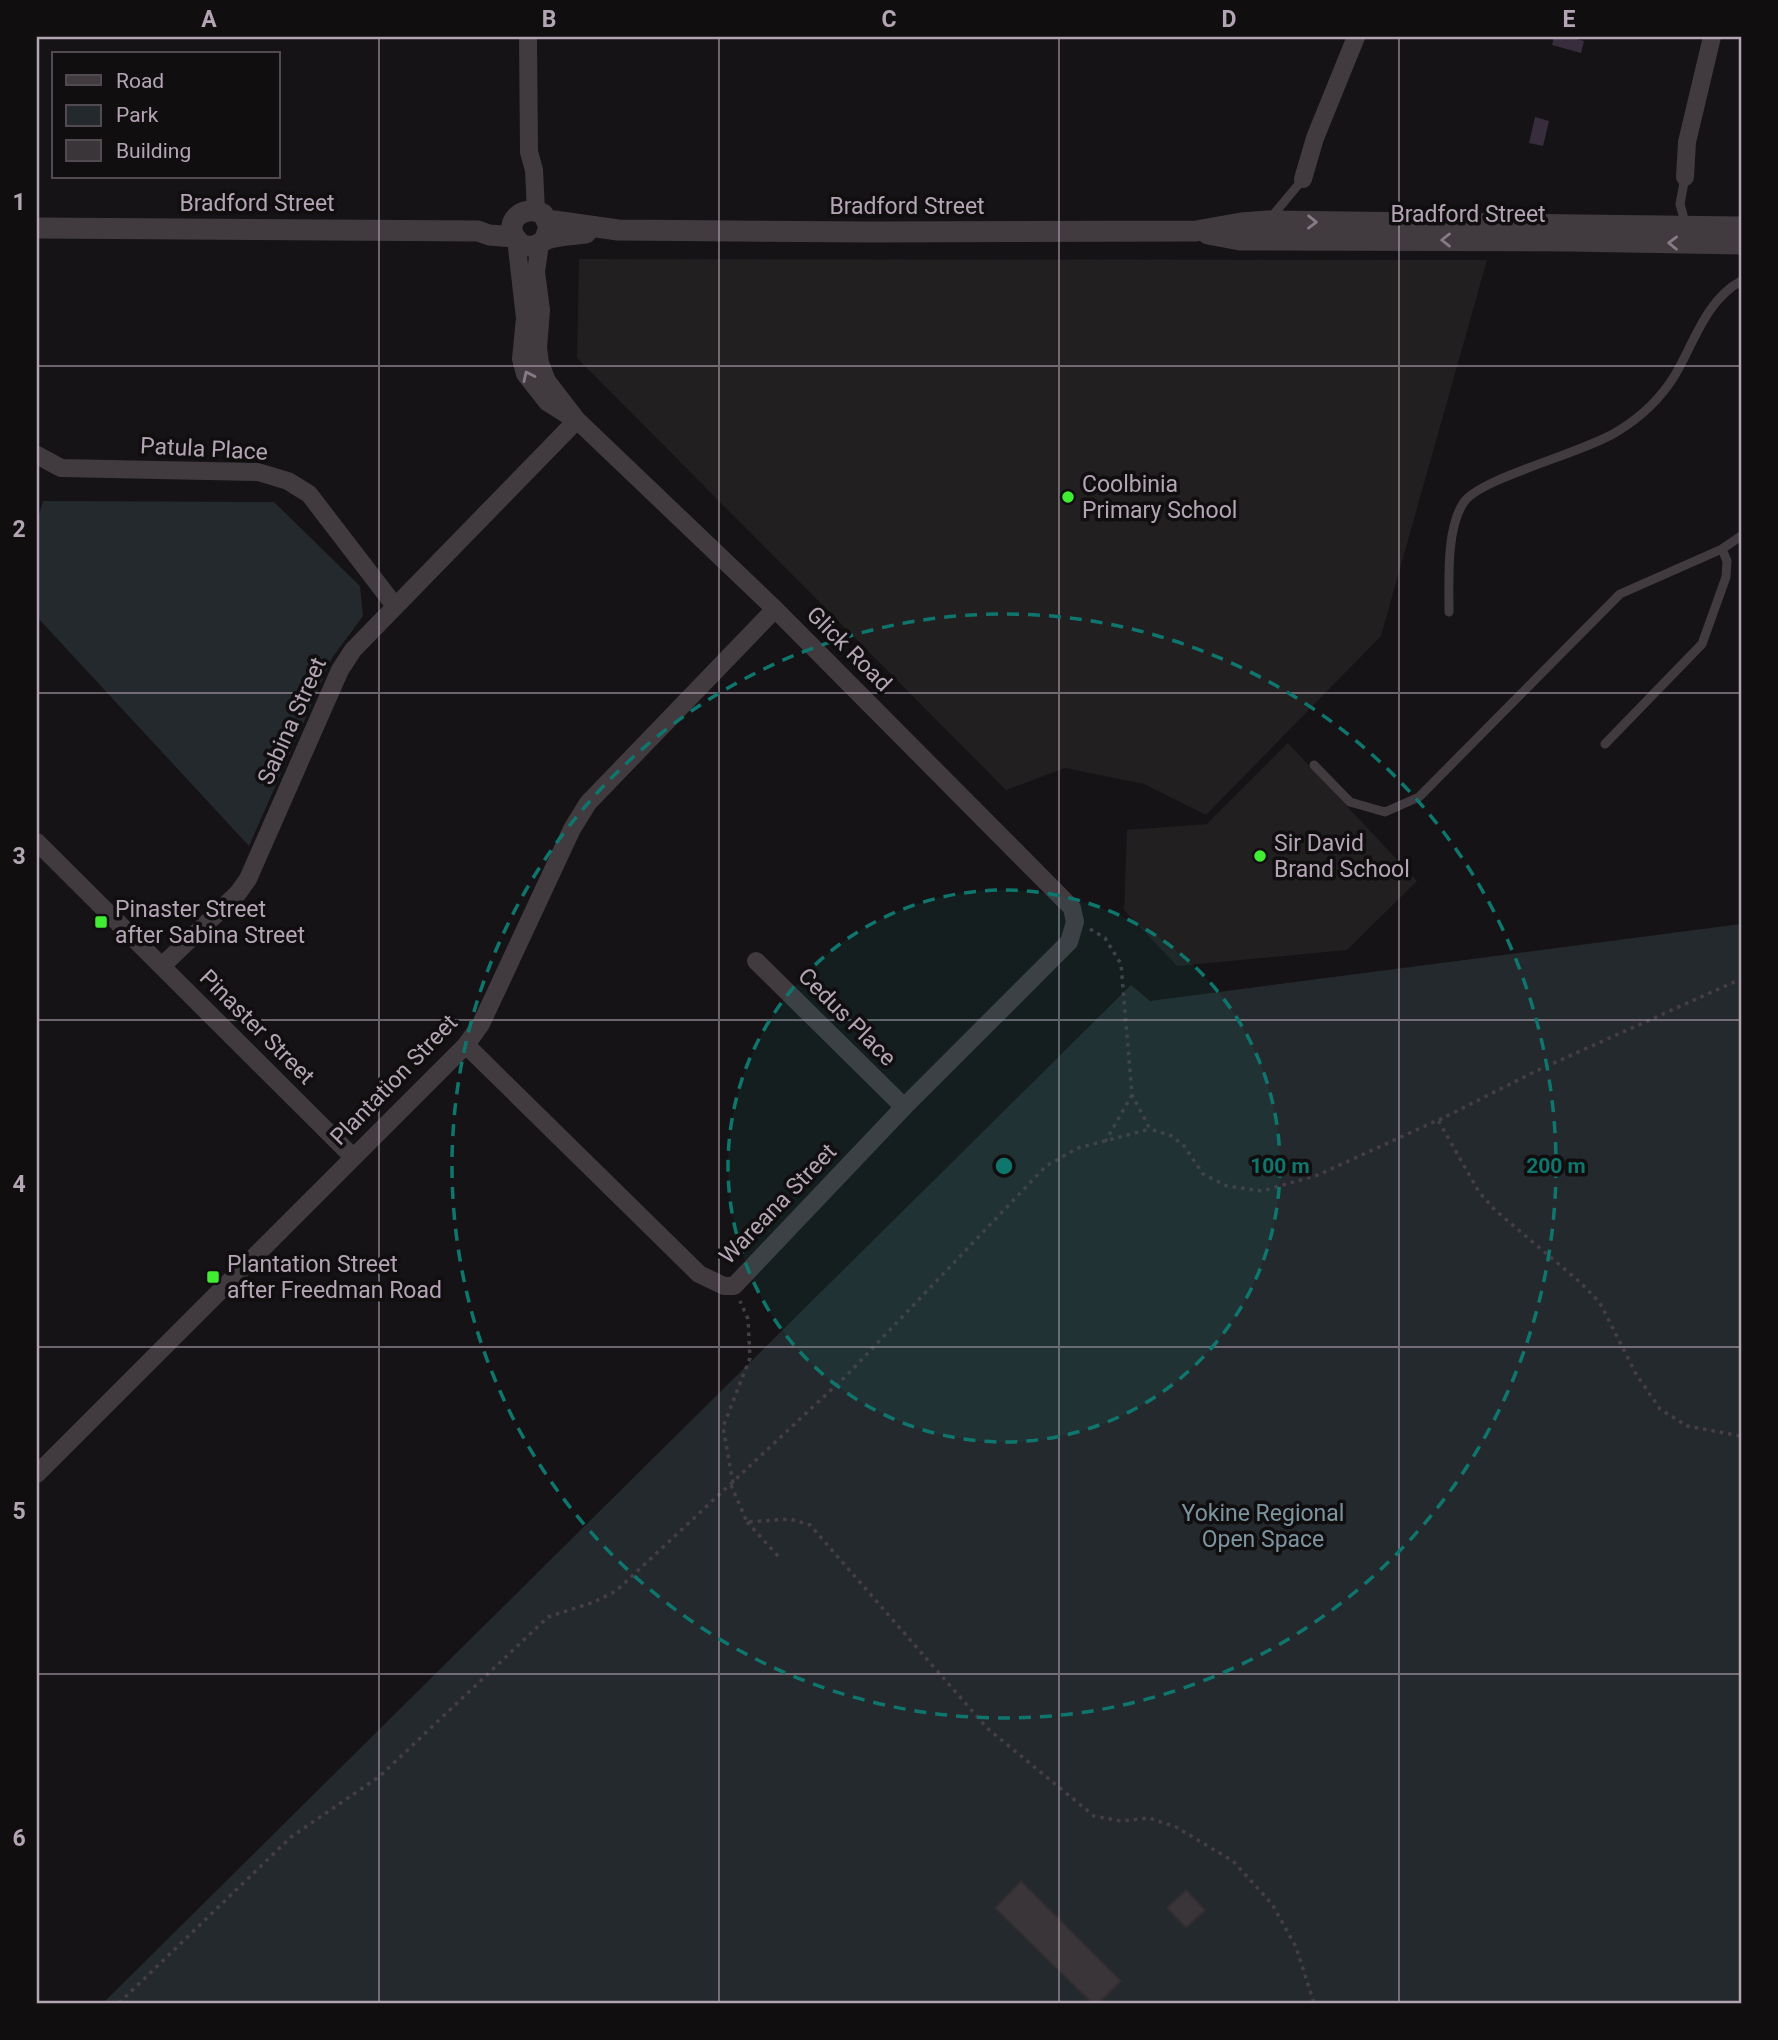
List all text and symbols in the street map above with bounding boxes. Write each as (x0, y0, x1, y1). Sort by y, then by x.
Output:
text: A (201, 6, 217, 33)
text: B (542, 6, 556, 33)
text: C (881, 6, 897, 33)
text: D (1222, 6, 1236, 33)
text: E (1563, 6, 1576, 33)
legend (52, 52, 280, 178)
text: Road (116, 69, 164, 93)
text: Park (116, 103, 159, 127)
text: Building (116, 139, 191, 163)
text: 1 (12, 189, 26, 216)
street label: Bradford Street (179, 190, 335, 217)
street label: Bradford Street (829, 193, 985, 220)
street label: Bradford Street (1390, 201, 1546, 228)
one-way arrow (1307, 214, 1318, 230)
one-way arrow (1440, 232, 1450, 248)
one-way arrow (1667, 236, 1678, 251)
one-way arrow (522, 371, 536, 383)
street label: Patula Place (139, 432, 269, 466)
place label: Coolbinia Primary School (1082, 471, 1237, 524)
marker: Coolbinia Primary School (1060, 489, 1076, 505)
text: 2 (12, 516, 26, 543)
street label: Glick Road (801, 601, 897, 697)
street label: Sabina Street (252, 653, 332, 789)
place label: Sir David Brand School (1274, 830, 1410, 883)
text: 3 (12, 843, 26, 870)
marker: Sir David Brand School (1252, 848, 1268, 864)
place label: Pinaster Street after Sabina Street (115, 896, 305, 949)
marker: Pinaster Street after Sabina Street (93, 914, 109, 930)
street label: Cedus Place (792, 962, 902, 1072)
street label: Pinaster Street (194, 964, 320, 1090)
street label: Plantation Street (325, 1009, 463, 1151)
street label: Wareana Street (714, 1138, 842, 1270)
centre of rings (992, 1154, 1016, 1178)
text: 100 m (1250, 1154, 1310, 1178)
text: 200 m (1526, 1154, 1586, 1178)
text: 4 (12, 1171, 26, 1198)
place label: Plantation Street after Freedman Road (227, 1251, 442, 1304)
marker: Plantation Street after Freedman Road (205, 1269, 221, 1285)
text: 5 (12, 1498, 26, 1525)
park label: Yokine Regional Open Space (1182, 1500, 1344, 1553)
text: 6 (12, 1825, 26, 1852)

